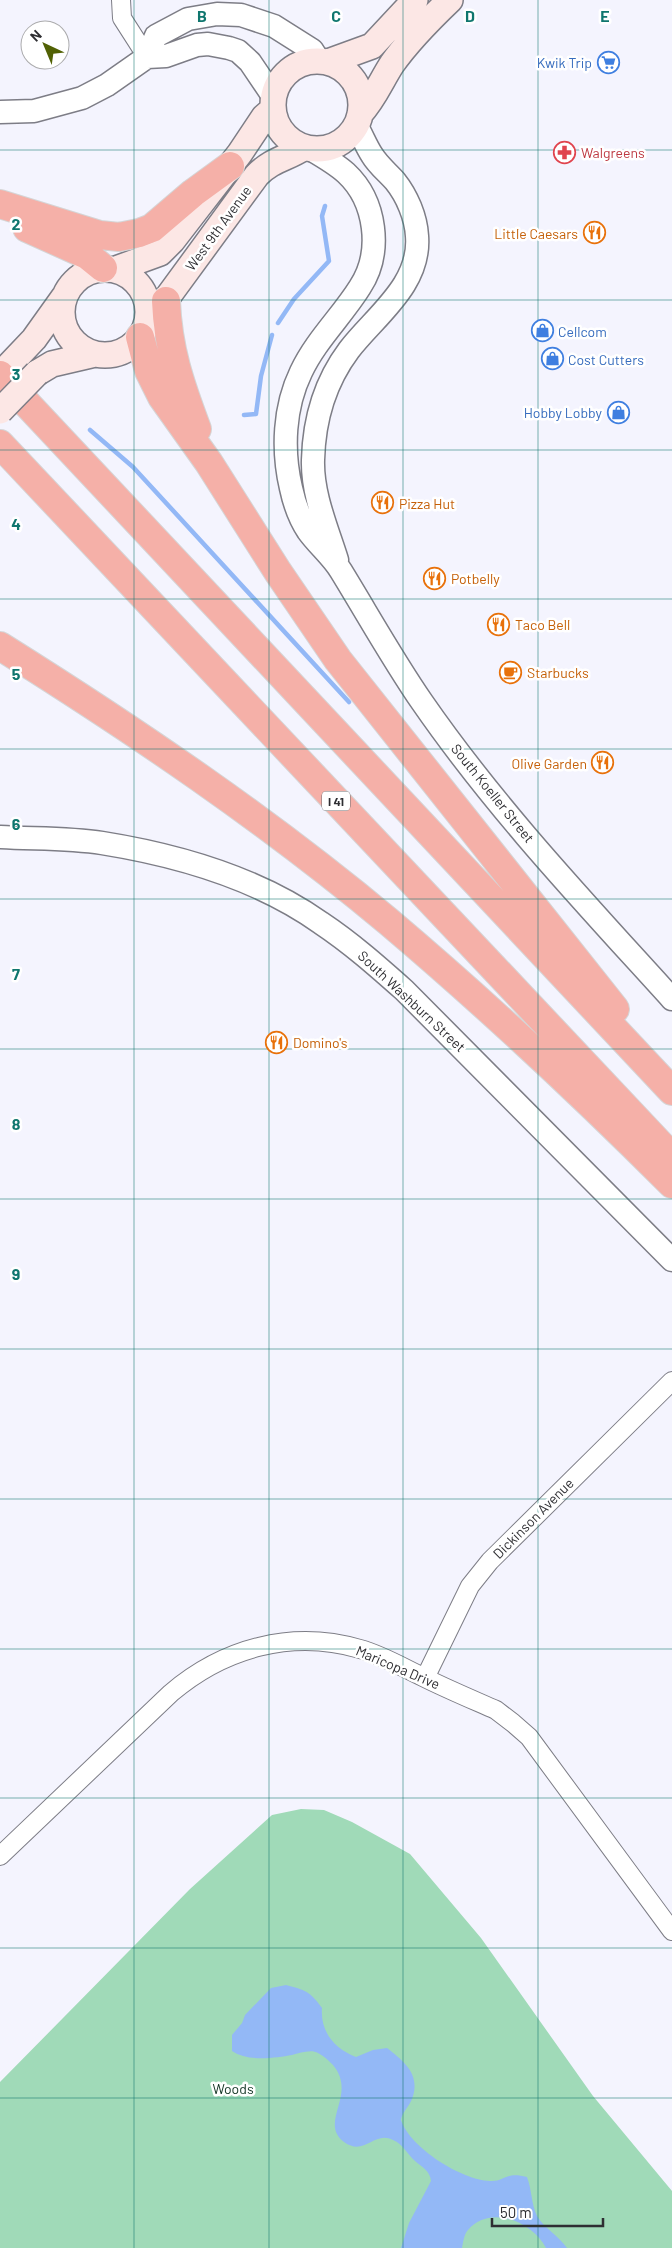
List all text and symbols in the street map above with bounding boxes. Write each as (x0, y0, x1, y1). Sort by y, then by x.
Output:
text: B (197, 6, 207, 25)
text: C (331, 6, 341, 25)
text: D (465, 6, 475, 25)
text: E (600, 6, 610, 25)
north arrow (20, 20, 70, 70)
text: N (26, 26, 45, 45)
supermarket icon: Kwik Trip (596, 50, 620, 74)
place label: Kwik Trip (537, 54, 592, 71)
pharmacy icon: Walgreens (553, 140, 577, 164)
place label: Walgreens (581, 144, 645, 161)
street label: West 9th Avenue (181, 182, 255, 274)
text: 2 (12, 214, 21, 233)
restaurant icon: Little Caesars (582, 221, 606, 245)
place label: Little Caesars (494, 225, 578, 242)
shop icon: Cellcom (530, 319, 554, 343)
place label: Cellcom (558, 323, 607, 340)
shop icon: Cost Cutters (540, 347, 564, 371)
place label: Cost Cutters (568, 351, 644, 368)
text: 3 (12, 364, 20, 383)
shop icon: Hobby Lobby (606, 400, 630, 424)
place label: Hobby Lobby (524, 404, 603, 421)
restaurant icon: Pizza Hut (371, 491, 395, 515)
place label: Pizza Hut (399, 495, 455, 512)
text: 4 (11, 514, 21, 533)
restaurant icon: Potbelly (423, 566, 447, 590)
place label: Potbelly (451, 570, 500, 587)
restaurant icon: Taco Bell (487, 612, 511, 636)
place label: Taco Bell (515, 616, 570, 633)
cafe icon: Starbucks (499, 660, 523, 684)
text: 5 (12, 664, 21, 683)
place label: Starbucks (527, 664, 589, 681)
street label: South Koeller Street (448, 740, 538, 846)
restaurant icon: Olive Garden (591, 751, 615, 775)
place label: Olive Garden (512, 755, 587, 772)
road number: I 41 (322, 791, 350, 810)
text: 6 (12, 814, 21, 833)
street label: South Washburn Street (355, 947, 469, 1055)
text: 7 (12, 964, 20, 983)
restaurant icon: Domino's (265, 1030, 289, 1054)
place label: Domino's (293, 1034, 348, 1051)
text: 8 (12, 1114, 21, 1133)
text: 9 (12, 1264, 20, 1283)
street label: Dickinson Avenue (489, 1474, 577, 1562)
street label: Maricopa Drive (353, 1642, 443, 1692)
park label: Woods (212, 2080, 254, 2097)
scale bar (492, 2196, 603, 2228)
text: 50 m (500, 2203, 532, 2221)

